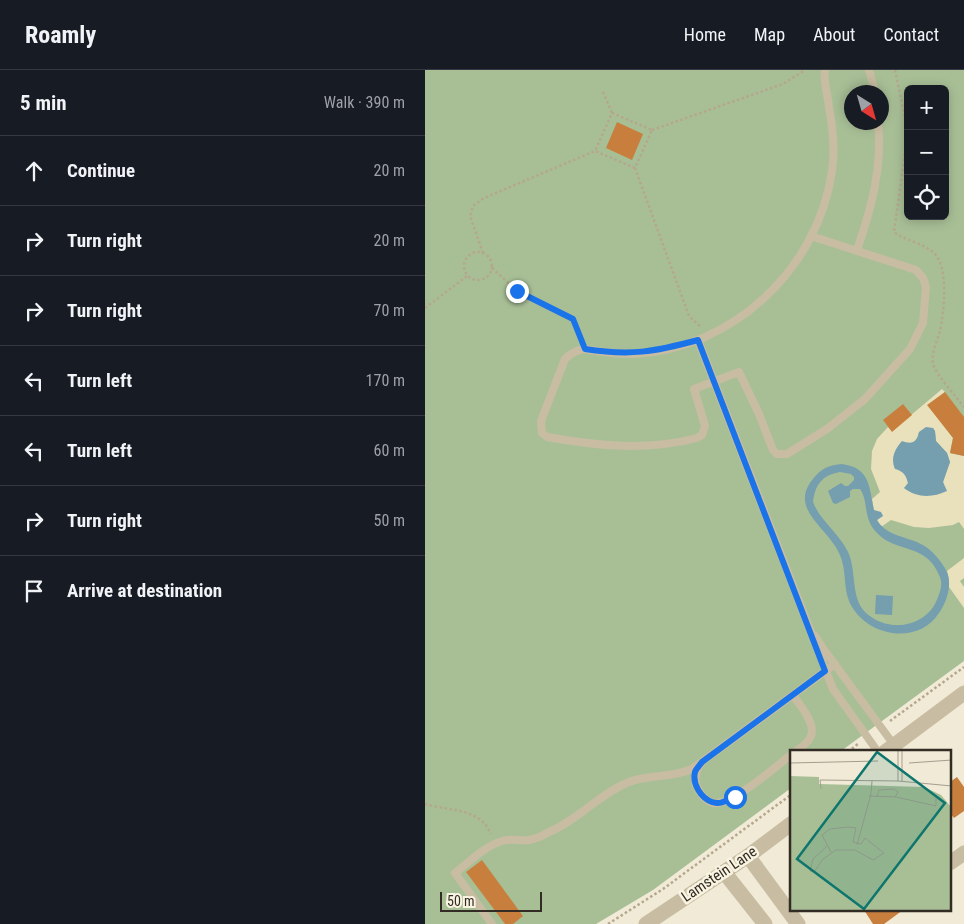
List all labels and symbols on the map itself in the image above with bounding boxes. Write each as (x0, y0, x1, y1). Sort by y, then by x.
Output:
north arrow (844, 85, 889, 130)
route end (506, 280, 529, 303)
inset map (790, 750, 951, 912)
route start (724, 786, 747, 809)
street label: Lamstein Lane (678, 842, 760, 906)
scale bar (440, 889, 543, 912)

